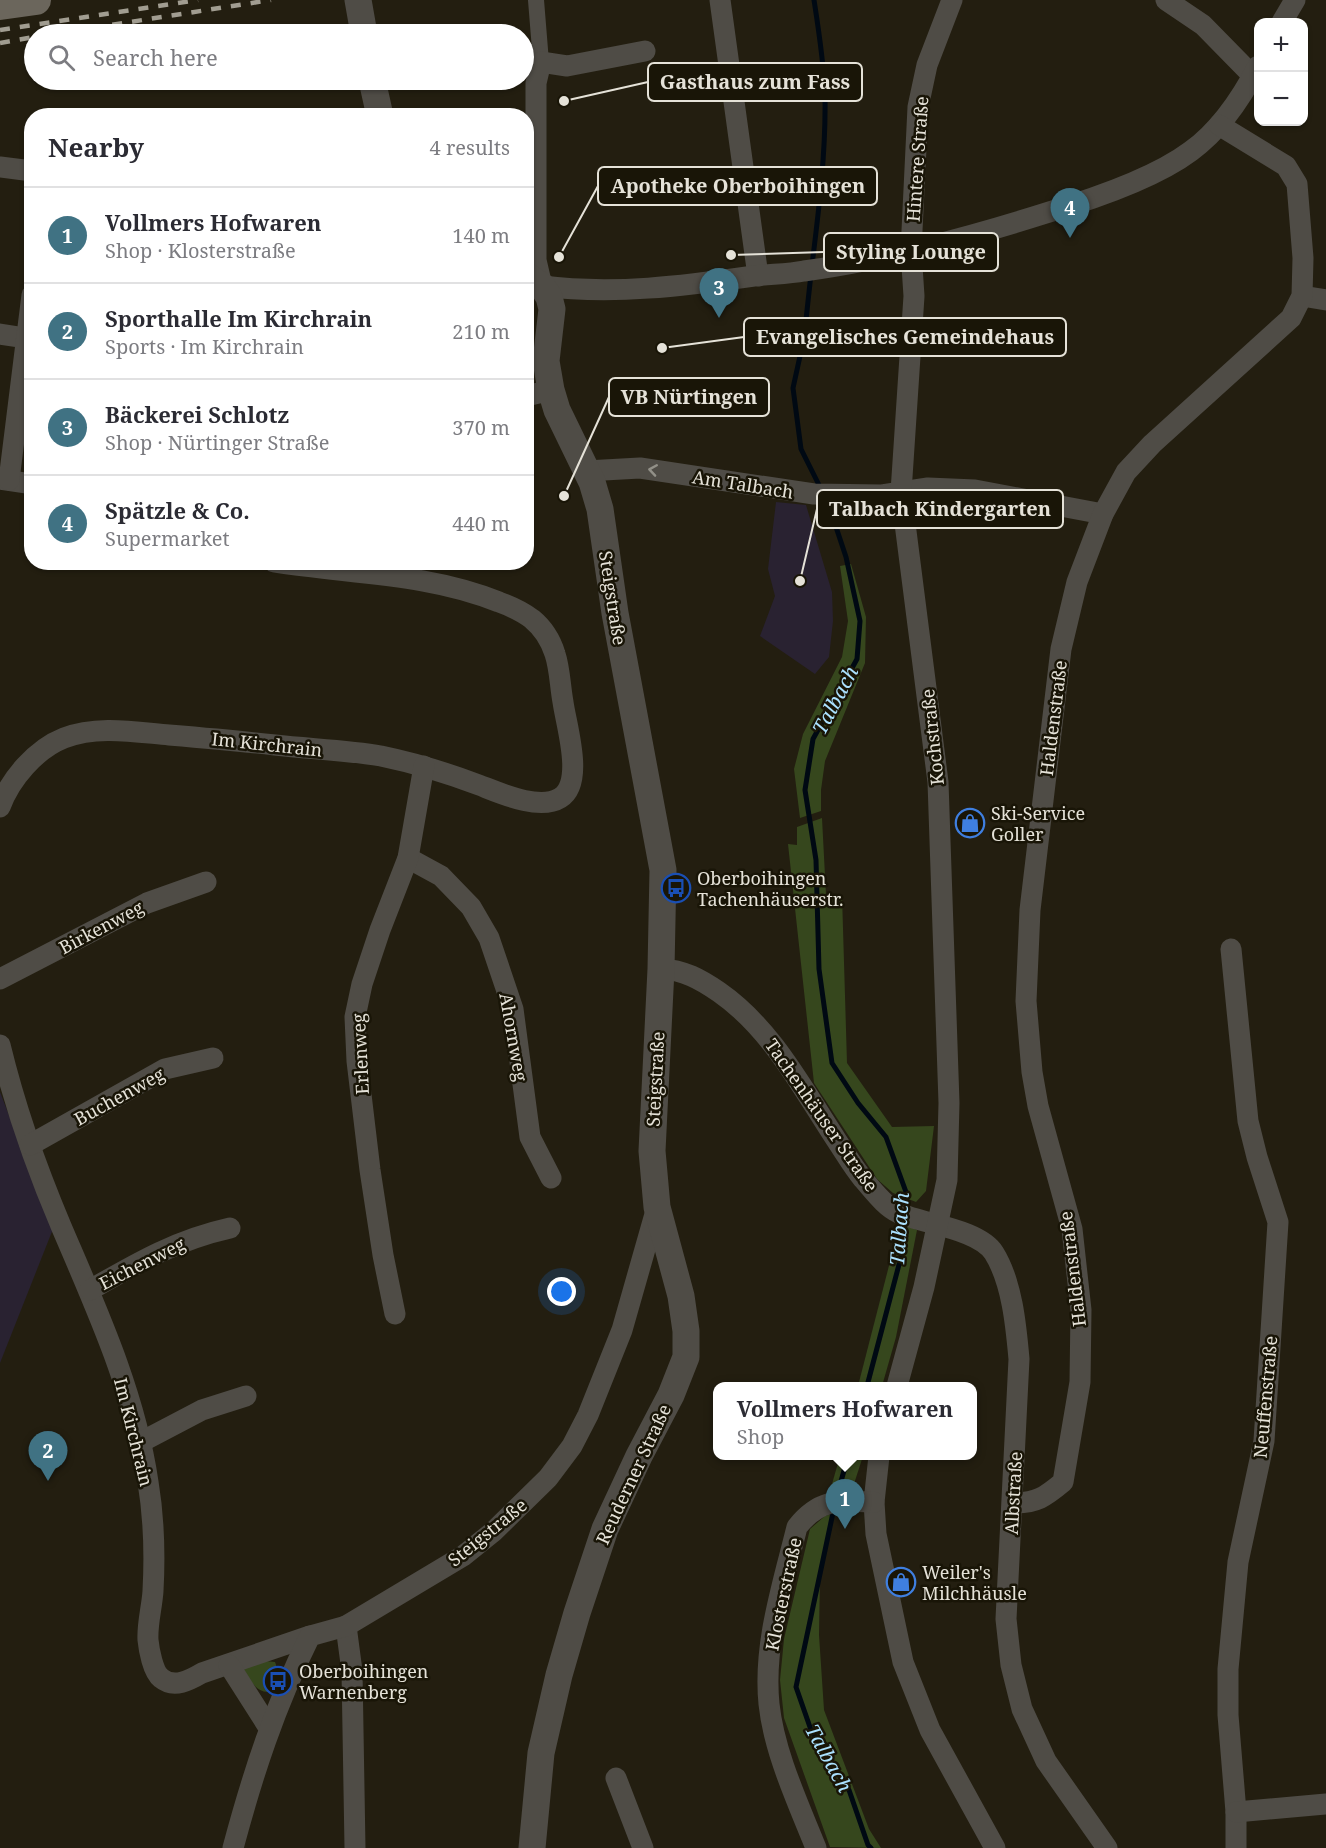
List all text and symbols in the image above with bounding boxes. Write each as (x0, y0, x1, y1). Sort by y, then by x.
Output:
map controls (1254, 18, 1308, 126)
button: + (1254, 18, 1308, 72)
search box (24, 24, 534, 90)
icon: search (45, 41, 78, 74)
text: Search here (93, 42, 218, 72)
callout: Gasthaus zum Fass (648, 63, 862, 101)
text: Gasthaus zum Fass (660, 68, 850, 95)
button: − (1254, 72, 1308, 126)
street label: Hintere Straße (901, 95, 933, 223)
text: Nearby (48, 129, 144, 165)
text: 4 results (430, 134, 510, 161)
callout: Apotheke Oberboihingen (598, 167, 877, 205)
text: Apotheke Oberboihingen (611, 172, 865, 199)
pin: 4 (1050, 188, 1090, 238)
text: Vollmers Hofwaren (105, 207, 321, 237)
text: 1 (62, 222, 73, 249)
text: 140 m (452, 222, 510, 249)
callout: Styling Lounge (824, 233, 998, 271)
text: Shop · Klosterstraße (105, 237, 296, 264)
text: Styling Lounge (836, 238, 986, 265)
pin: 3 (700, 268, 738, 318)
text: Sporthalle Im Kirchrain (105, 303, 372, 333)
text: 2 (62, 318, 73, 345)
text: 210 m (452, 318, 510, 345)
callout: Evangelisches Gemeindehaus (744, 318, 1066, 356)
text: Evangelisches Gemeindehaus (756, 323, 1054, 350)
text: Sports · Im Kirchrain (105, 333, 304, 360)
callout: VB Nürtingen (609, 378, 769, 416)
text: VB Nürtingen (621, 383, 757, 410)
text: Bäckerei Schlotz (105, 399, 289, 429)
text: 3 (62, 414, 73, 441)
text: 370 m (452, 414, 510, 441)
text: Shop · Nürtinger Straße (105, 429, 329, 456)
one-way arrow (649, 464, 658, 476)
street label: Am Talbach (691, 464, 795, 504)
callout: Talbach Kindergarten (817, 490, 1063, 528)
text: Spätzle & Co. (105, 495, 250, 525)
text: Talbach Kindergarten (829, 495, 1051, 522)
text: 4 (62, 510, 73, 537)
text: 440 m (452, 510, 510, 537)
text: Supermarket (105, 525, 230, 552)
street label: Steigstraße (594, 549, 632, 647)
street label: Haldenstraße (1034, 659, 1072, 777)
water label: Talbach (806, 661, 864, 739)
street label: Kochstraße (915, 688, 949, 786)
street label: Im Kirchrain (211, 726, 324, 762)
place label: Ski-Service Goller (991, 801, 1085, 846)
shop icon: Ski-Service Goller (954, 807, 986, 839)
place label: Oberboihingen Tachenhäuserstr. (697, 866, 843, 911)
bus stop icon: Oberboihingen Tachenhäuserstr. (660, 872, 692, 904)
street label: Birkenweg (55, 895, 148, 959)
street label: Ahornweg (494, 991, 534, 1083)
street label: Erlenweg (346, 1012, 374, 1095)
street label: Steigstraße (641, 1031, 669, 1127)
street label: Tachenhäuser Straße (760, 1034, 884, 1196)
street label: Buchenweg (70, 1061, 169, 1131)
water label: Talbach (883, 1191, 915, 1267)
street label: Haldenstraße (1053, 1210, 1091, 1328)
street label: Eichenweg (95, 1231, 189, 1295)
your location (547, 1277, 576, 1306)
street label: Neuffenstraße (1248, 1335, 1282, 1459)
street label: Im Kirchrain (109, 1375, 159, 1489)
popup (713, 1382, 977, 1460)
text: Vollmers Hofwaren (737, 1393, 953, 1423)
street label: Reuderner Straße (590, 1400, 676, 1548)
text: Shop (737, 1423, 784, 1450)
pin: 2 (28, 1432, 68, 1481)
street label: Albstraße (999, 1451, 1027, 1535)
pin: 1 (826, 1480, 864, 1529)
street label: Steigstraße (442, 1493, 532, 1571)
street label: Klosterstraße (759, 1535, 807, 1653)
place label: Weiler's Milchhäusle (922, 1560, 1027, 1605)
shop icon: Weiler's Milchhäusle (885, 1566, 917, 1598)
place label: Oberboihingen Warnenberg (299, 1659, 429, 1704)
bus stop icon: Oberboihingen Warnenberg (262, 1665, 294, 1697)
water label: Talbach (799, 1719, 859, 1797)

